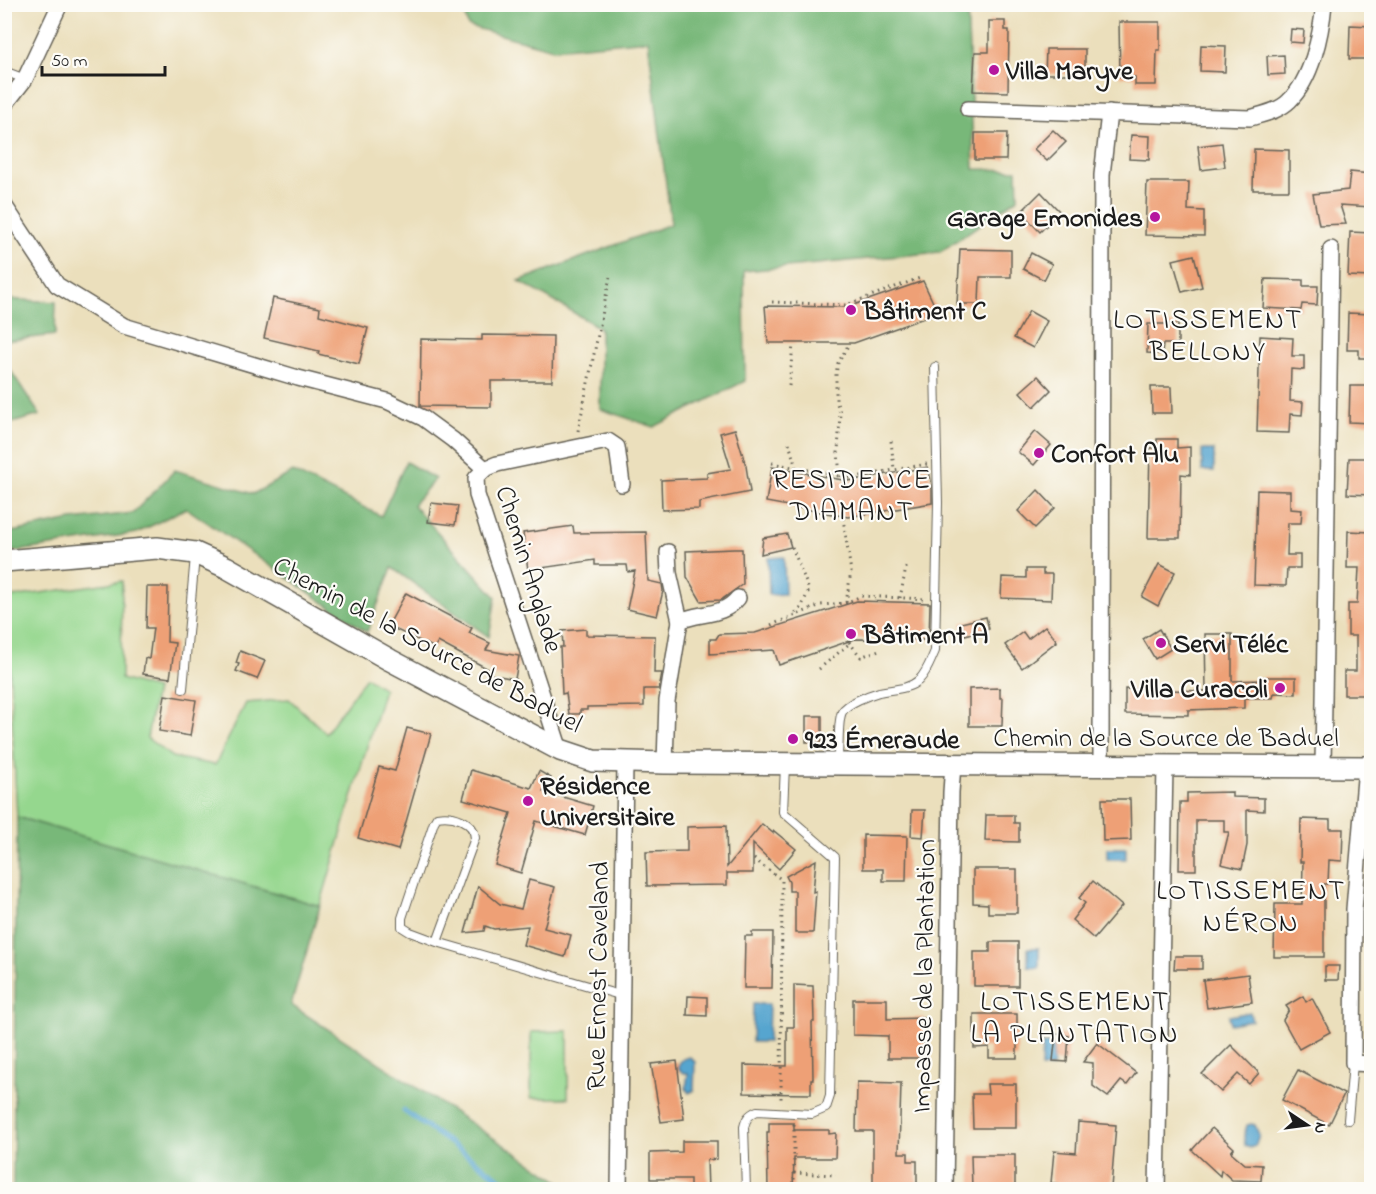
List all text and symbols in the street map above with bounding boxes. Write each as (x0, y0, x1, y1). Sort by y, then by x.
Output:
scale bar (42, 39, 165, 77)
text: 50 m (51, 49, 88, 75)
place label: Villa Maryve (1005, 53, 1134, 92)
marker: Villa Maryve (987, 63, 1001, 77)
place label: Garage Emonides (947, 200, 1143, 240)
marker: Garage Emonides (1148, 210, 1162, 224)
place label: Bâtiment C (861, 293, 987, 332)
district label: LOTISSEMENT BELLONY (1113, 301, 1303, 374)
marker: Bâtiment C (844, 303, 858, 317)
place label: Confort Alu (1051, 436, 1179, 475)
marker: Confort Alu (1032, 446, 1046, 460)
district label: RESIDENCE DIAMANT (772, 461, 932, 534)
street label: Chemin Anglade (484, 481, 572, 659)
street label: Chemin de la Source de Baduel (265, 548, 588, 745)
place label: Bâtiment A (861, 617, 989, 656)
place label: Servi Téléc (1173, 626, 1289, 665)
marker: Bâtiment A (844, 627, 858, 641)
marker: Servi Téléc (1154, 636, 1168, 650)
place label: Villa Curacoli (1130, 671, 1268, 710)
marker: Villa Curacoli (1273, 681, 1287, 695)
street label: Chemin de la Source de Baduel (993, 720, 1339, 759)
place label: 923 Émeraude (804, 722, 960, 761)
marker: 923 Émeraude (786, 732, 800, 746)
place label: Résidence Universitaire (540, 768, 675, 838)
marker: Résidence Universitaire (521, 794, 535, 808)
street label: Impasse de la Plantation (904, 839, 947, 1113)
street label: Rue Ernest Caveland (578, 861, 621, 1091)
district label: LOTISSEMENT NÉRON (1156, 872, 1346, 945)
district label: LOTISSEMENT LA PLANTATION (971, 983, 1179, 1056)
north arrow (1277, 1095, 1337, 1155)
text: N (1307, 1120, 1333, 1136)

